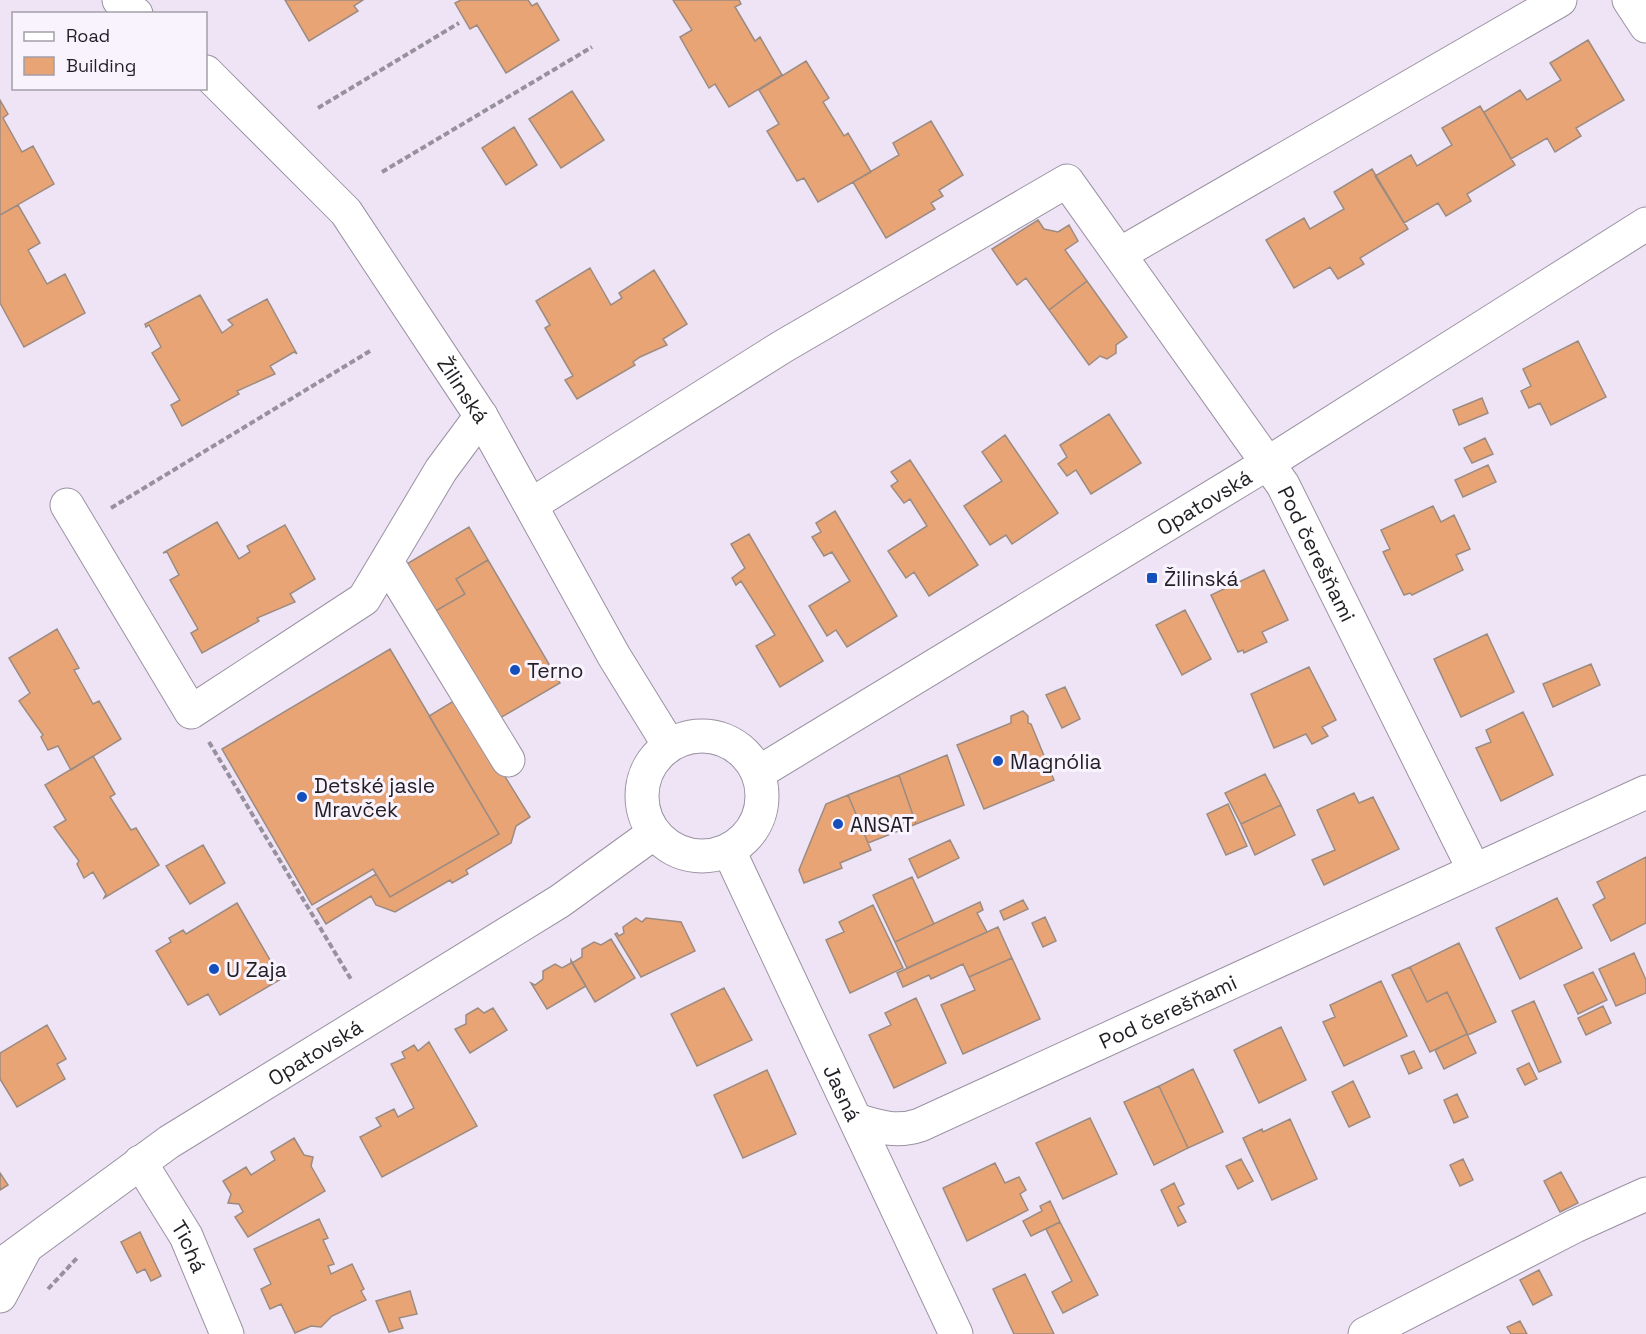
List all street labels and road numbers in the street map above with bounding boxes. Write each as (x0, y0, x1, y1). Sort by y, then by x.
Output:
street label: Žilinská (432, 351, 495, 428)
street label: Opatovská (1152, 463, 1256, 541)
street label: Pod čerešňami (1272, 481, 1362, 626)
street label: Pod čerešňami (1095, 968, 1241, 1055)
street label: Opatovská (263, 1013, 367, 1091)
street label: Jasná (818, 1060, 868, 1126)
street label: Tichá (166, 1215, 213, 1277)

